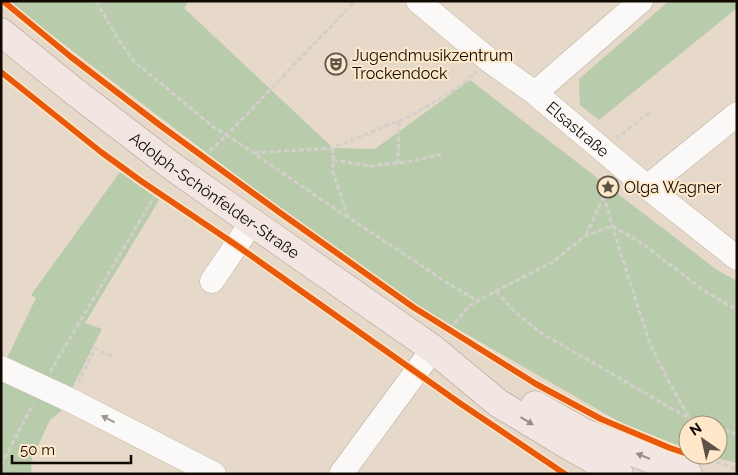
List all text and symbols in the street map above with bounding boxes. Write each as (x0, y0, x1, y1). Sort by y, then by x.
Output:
place label: Jugendmusikzentrum Trockendock (352, 46, 513, 83)
theatre icon: Jugendmusikzentrum Trockendock (324, 52, 348, 76)
street label: Elsastraße (542, 98, 613, 161)
street label: Adolph-Schönfelder-Straße (126, 128, 303, 263)
place icon: Olga Wagner (596, 175, 620, 199)
place label: Olga Wagner (624, 178, 722, 197)
one-way arrow (101, 415, 116, 423)
north arrow (678, 415, 728, 465)
one-way arrow (521, 417, 534, 426)
text: N (687, 420, 705, 439)
scale bar (12, 432, 131, 464)
text: 50 m (20, 441, 55, 459)
one-way arrow (636, 451, 650, 459)

